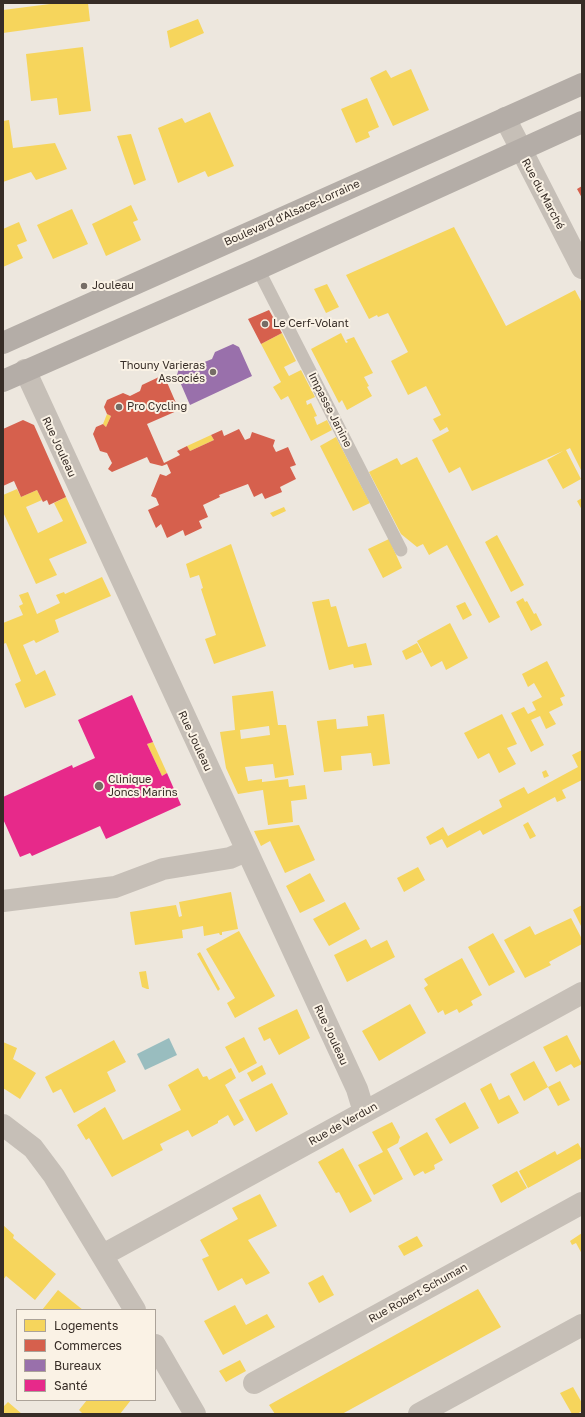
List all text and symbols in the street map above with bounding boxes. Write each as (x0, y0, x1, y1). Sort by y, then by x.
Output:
street label: Rue du Marché (519, 156, 567, 232)
street label: Boulevard d'Alsace-Lorraine (222, 177, 362, 249)
place label: Jouleau (92, 279, 134, 293)
marker: Jouleau (79, 281, 89, 291)
place label: Le Cerf-Volant (273, 317, 349, 331)
marker: Le Cerf-Volant (260, 319, 270, 329)
place label: Thouny Varieras Associés (120, 359, 205, 385)
marker: Thouny Varieras Associés (208, 367, 218, 377)
street label: Impasse Janine (305, 370, 355, 450)
place label: Pro Cycling (127, 400, 187, 414)
marker: Pro Cycling (114, 402, 124, 412)
street label: Rue Jouleau (39, 415, 79, 479)
street label: Rue Jouleau (175, 709, 215, 773)
place label: Clinique Joncs Marins (108, 773, 178, 799)
marker: Clinique Joncs Marins (93, 780, 105, 792)
street label: Rue Jouleau (311, 1003, 351, 1067)
street label: Rue de Verdun (306, 1100, 380, 1148)
street label: Rue Robert Schuman (366, 1260, 470, 1326)
legend (16, 1309, 156, 1401)
text: Logements (54, 1318, 118, 1333)
text: Commerces (54, 1338, 122, 1353)
text: Bureaux (54, 1358, 101, 1373)
text: Santé (54, 1378, 87, 1393)

